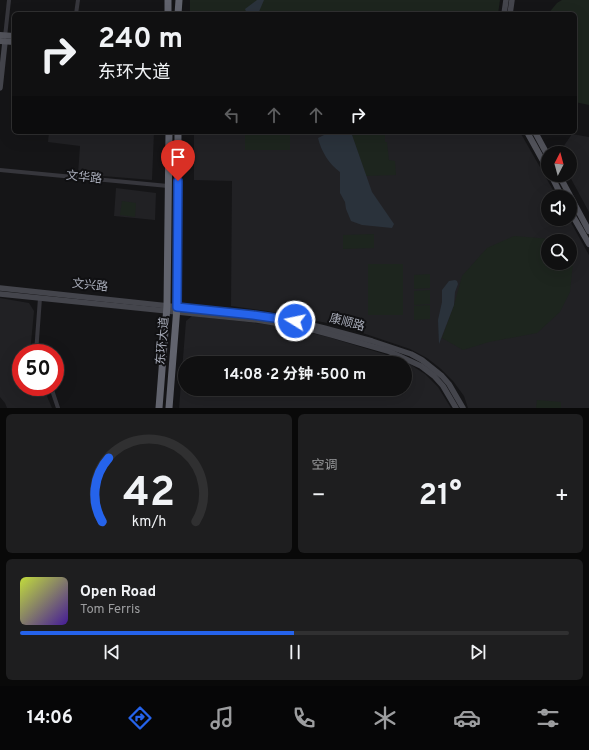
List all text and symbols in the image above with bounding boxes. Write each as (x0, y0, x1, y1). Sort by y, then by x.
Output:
text: 240 m (98, 22, 183, 58)
icon: right (32, 28, 84, 80)
text: 东环大道 (98, 62, 170, 85)
icon: left (221, 104, 243, 126)
icon: ahead (263, 104, 285, 126)
icon: ahead (305, 104, 327, 126)
icon: right (347, 104, 369, 126)
pin (161, 140, 195, 181)
icon: arrive (167, 146, 189, 168)
north arrow (541, 146, 577, 182)
map controls (541, 146, 577, 270)
street label: 文华路 (65, 168, 103, 188)
button: sound (541, 190, 577, 226)
button: search (541, 234, 577, 270)
street label: 文兴路 (71, 276, 109, 296)
position arrow (274, 300, 316, 342)
street label: 康顺路 (328, 311, 366, 335)
street label: 东环大道 (153, 316, 173, 366)
speed limit sign: 50 (12, 344, 64, 396)
text: 14:08 · 2 分钟 · 500 m (224, 366, 366, 385)
text: 空调 (312, 458, 338, 474)
text: 42 (123, 467, 175, 520)
text: 21° (419, 478, 462, 515)
text: − (312, 483, 326, 510)
text: + (555, 483, 569, 510)
text: km/h (131, 512, 166, 530)
text: Open Road (80, 583, 156, 602)
text: Tom Ferris (80, 602, 140, 618)
icon: previous (101, 641, 123, 663)
icon: pause (284, 641, 306, 663)
icon: next (467, 641, 489, 663)
icon: directions (126, 704, 154, 732)
icon: music (208, 704, 236, 732)
icon: phone (290, 704, 318, 732)
icon: climate (371, 704, 399, 732)
icon: car (453, 704, 481, 732)
icon: filters (534, 704, 562, 732)
text: 14:06 (27, 707, 73, 730)

